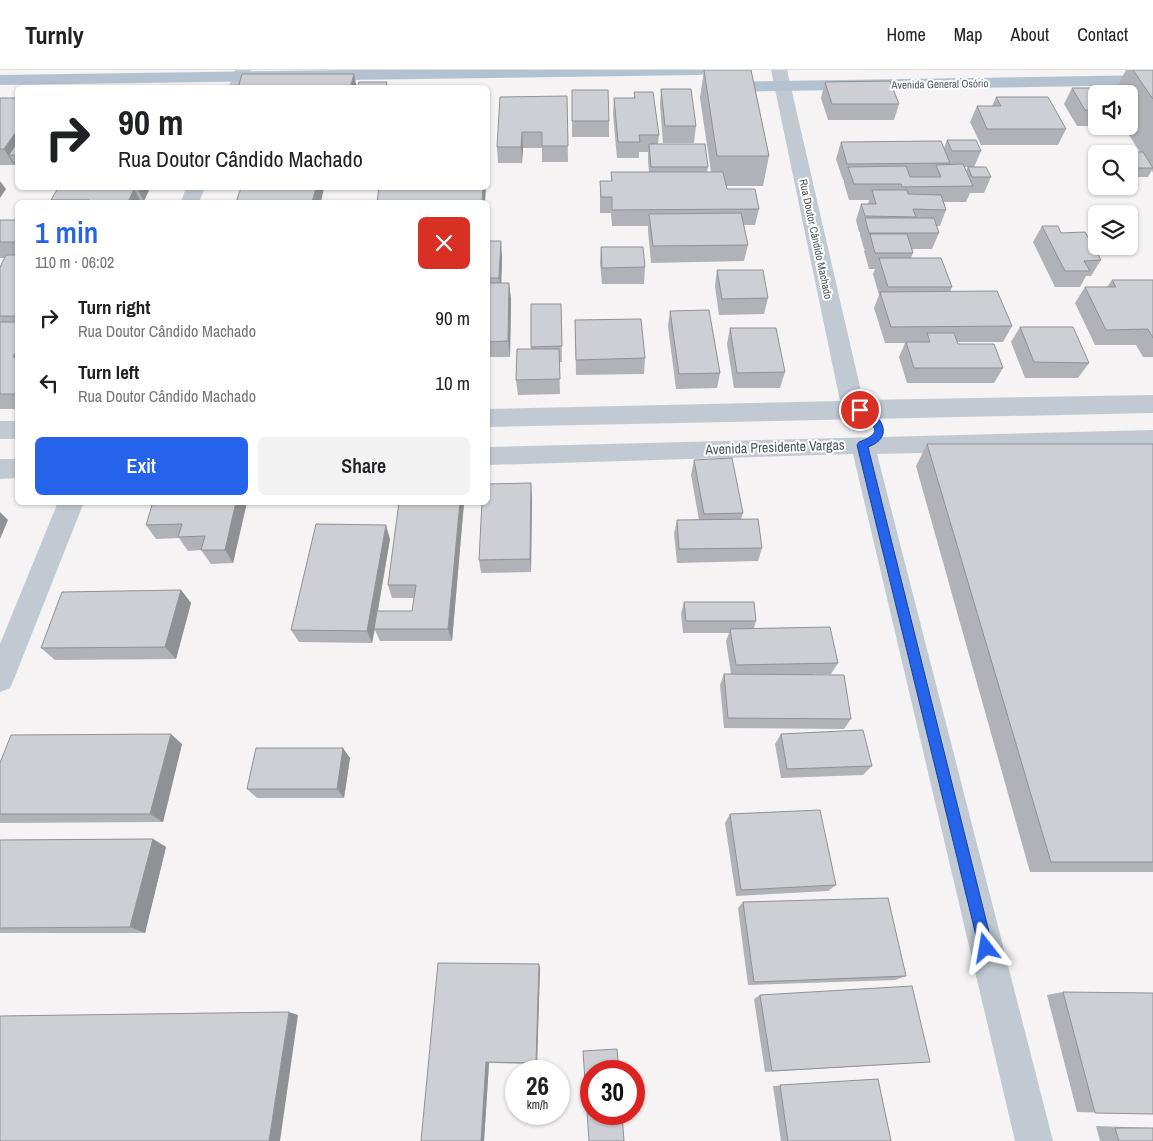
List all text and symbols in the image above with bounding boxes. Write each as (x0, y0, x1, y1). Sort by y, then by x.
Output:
text: Turnly (25, 19, 84, 51)
text: Home (886, 22, 926, 47)
text: Map (954, 22, 983, 47)
text: About (1011, 22, 1049, 47)
text: Contact (1077, 22, 1128, 47)
street label: Avenida General Osório (890, 76, 989, 92)
map controls (1088, 85, 1138, 255)
button: sound (1088, 85, 1138, 135)
text: 90 m (118, 99, 183, 146)
icon: right (35, 105, 100, 170)
text: Rua Doutor Cândido Machado (118, 144, 363, 174)
button: search (1088, 145, 1138, 195)
street label: Rua Doutor Cândido Machado (796, 178, 836, 300)
button: layers (1088, 205, 1138, 255)
text: 1 min (35, 212, 98, 252)
button: close (418, 217, 470, 269)
text: 110 m · 06:02 (35, 251, 114, 273)
text: Turn right (78, 294, 150, 320)
icon: right (35, 304, 63, 332)
text: 90 m (435, 305, 470, 331)
text: Rua Doutor Cândido Machado (78, 320, 256, 342)
text: Turn left (78, 359, 139, 385)
icon: left (35, 369, 63, 397)
text: 10 m (435, 370, 470, 396)
text: Rua Doutor Cândido Machado (78, 385, 256, 407)
pin (839, 389, 881, 431)
icon: arrive (846, 396, 874, 424)
street label: Avenida Presidente Vargas (704, 436, 845, 458)
button: Exit (35, 437, 248, 495)
button: Share (258, 437, 470, 495)
position arrow (959, 921, 1011, 973)
speed limit sign: 30 (580, 1060, 645, 1125)
text: 26 (526, 1069, 549, 1103)
text: km/h (527, 1097, 548, 1113)

